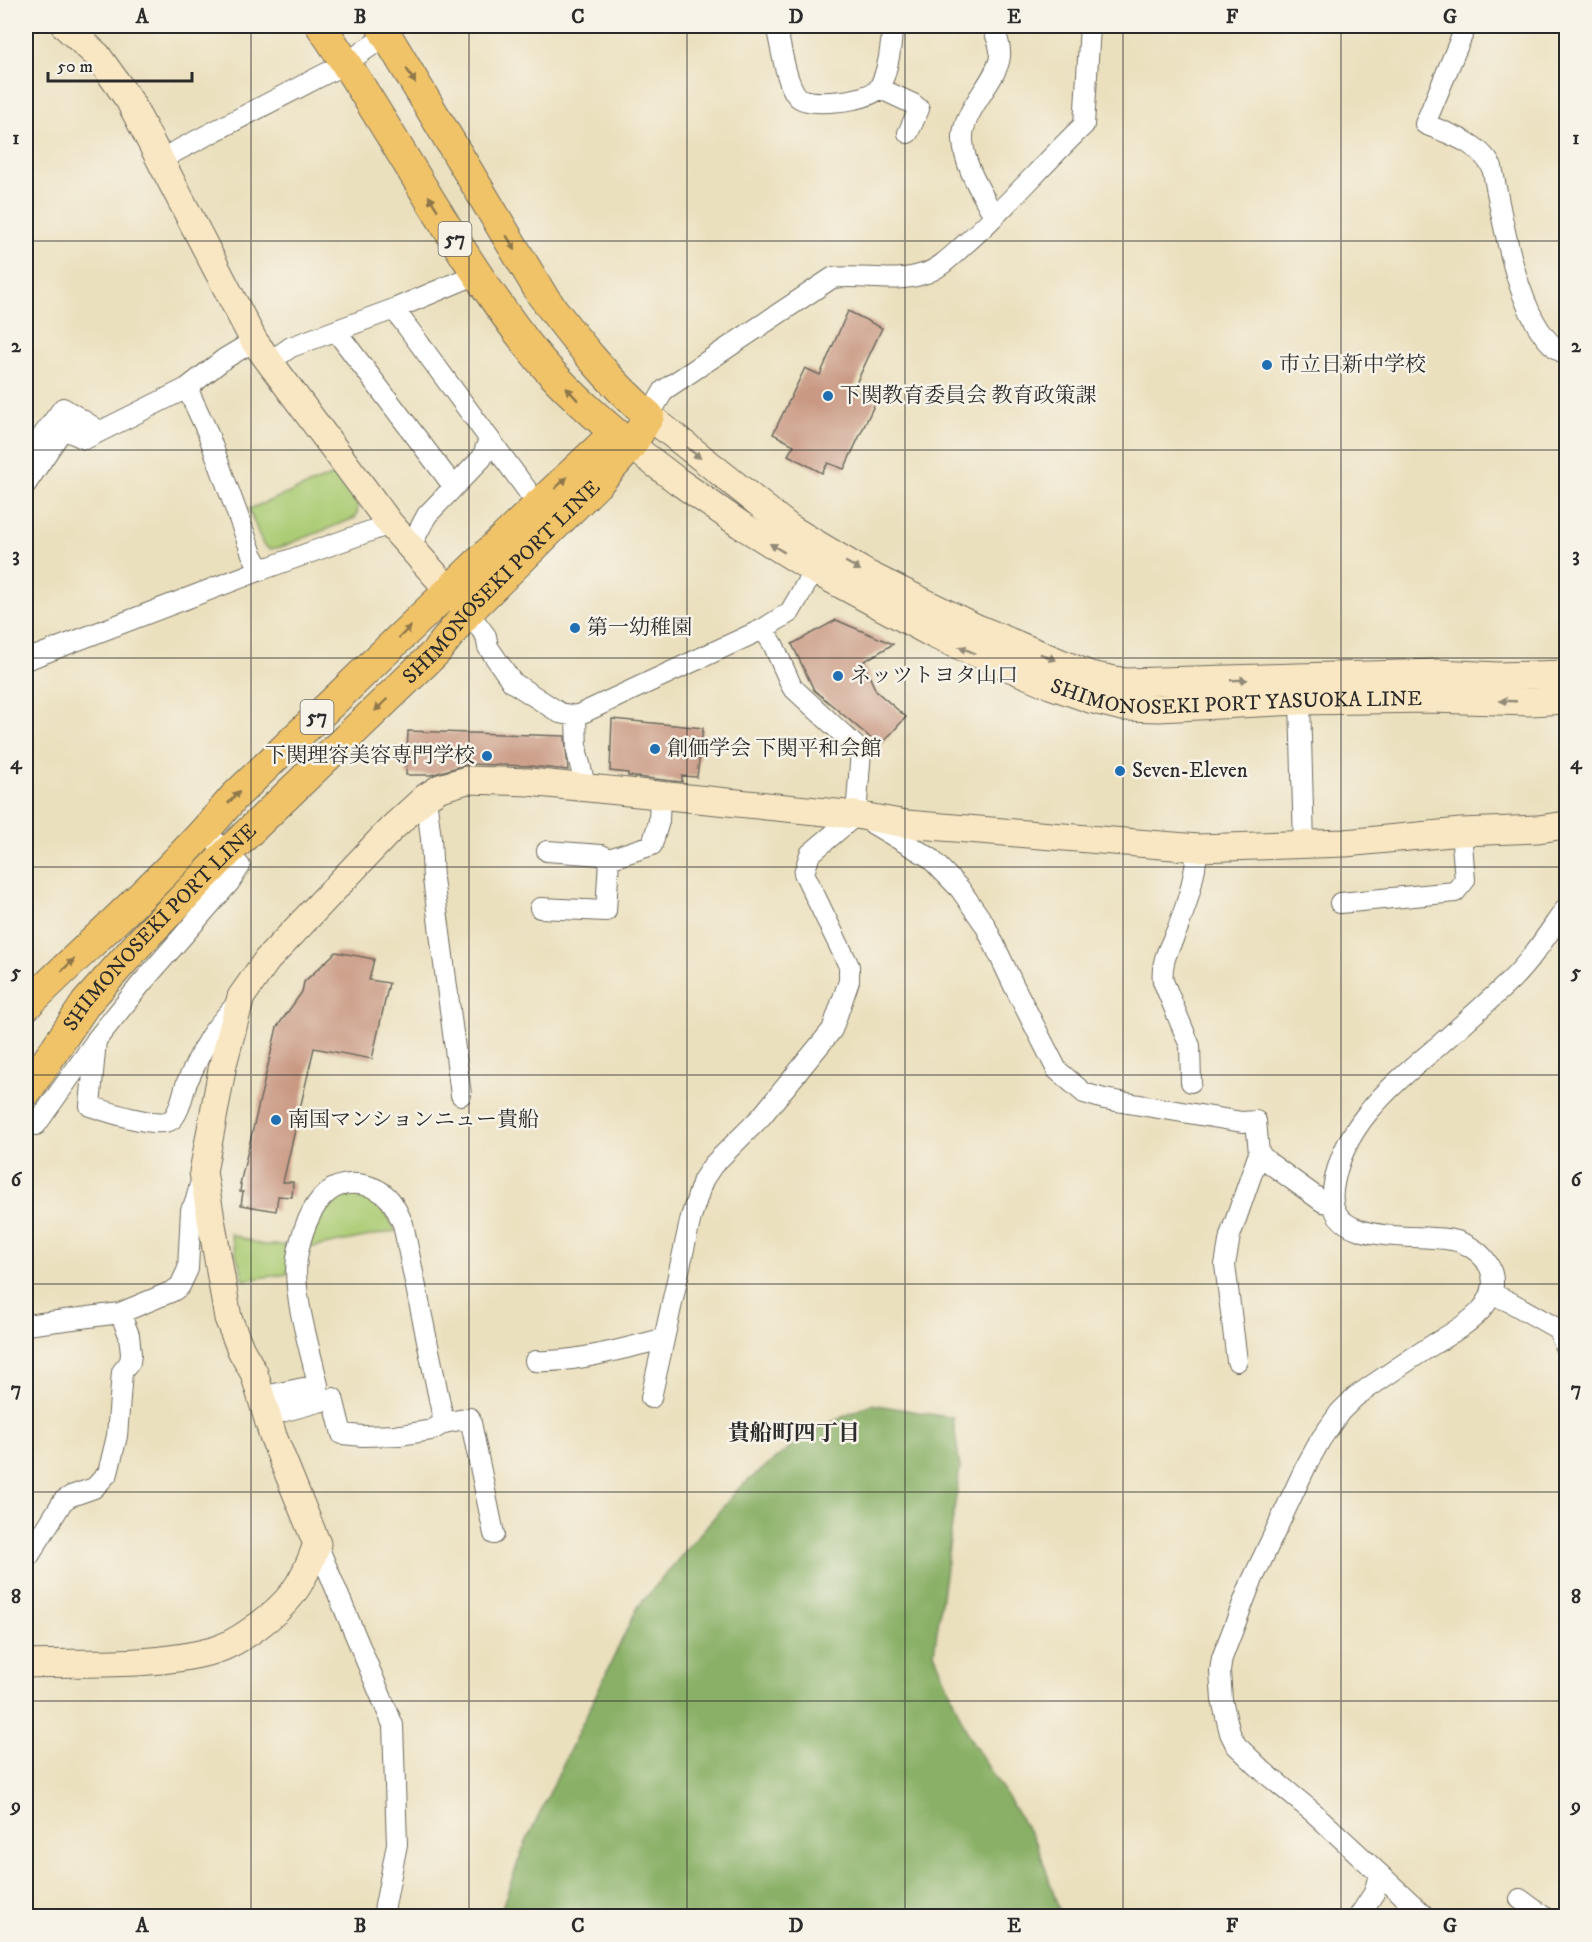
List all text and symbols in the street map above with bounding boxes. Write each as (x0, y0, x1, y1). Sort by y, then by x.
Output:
text: A (135, 5, 150, 30)
text: B (354, 5, 366, 30)
text: C (571, 5, 585, 30)
text: D (789, 5, 804, 30)
text: E (1007, 5, 1021, 30)
text: F (1226, 5, 1239, 30)
text: G (1443, 5, 1457, 30)
scale bar (48, 45, 192, 83)
text: 50 m (57, 56, 93, 78)
one-way arrow (406, 68, 417, 84)
text: 1 (12, 126, 20, 151)
text: 1 (1572, 126, 1580, 151)
one-way arrow (427, 194, 438, 211)
road number: 57 (438, 222, 472, 256)
one-way arrow (506, 235, 516, 252)
text: 2 (11, 334, 22, 359)
text: 2 (1571, 334, 1582, 359)
place label: 市立日新中学校 (1279, 352, 1426, 378)
marker: 市立日新中学校 (1260, 358, 1274, 372)
place label: 下関教育委員会 教育政策課 (840, 383, 1097, 409)
one-way arrow (565, 386, 579, 401)
marker: 下関教育委員会 教育政策課 (821, 389, 835, 403)
one-way arrow (686, 446, 702, 459)
street label: SHIMONOSEKI PORT LINE (397, 475, 606, 690)
one-way arrow (553, 477, 568, 490)
one-way arrow (769, 542, 785, 553)
text: 3 (12, 543, 20, 568)
text: 3 (1572, 543, 1580, 568)
one-way arrow (845, 561, 862, 571)
place label: 第一幼稚園 (587, 615, 692, 641)
marker: 第一幼稚園 (568, 621, 582, 635)
one-way arrow (397, 625, 412, 639)
one-way arrow (958, 644, 976, 654)
one-way arrow (1039, 653, 1057, 662)
place label: ネッツトヨタ山口 (850, 663, 1018, 689)
marker: ネッツトヨタ山口 (831, 669, 845, 683)
street label: SHIMONOSEKI PORT YASUOKA LINE (1047, 673, 1422, 721)
one-way arrow (1229, 675, 1248, 684)
one-way arrow (1499, 696, 1518, 706)
one-way arrow (375, 697, 389, 711)
road number: 57 (300, 700, 334, 734)
place label: 創価学会 下関平和会館 (667, 736, 882, 762)
marker: 創価学会 下関平和会館 (648, 742, 662, 756)
place label: 下関理容美容専門学校 (265, 743, 475, 769)
marker: 下関理容美容専門学校 (480, 749, 494, 763)
text: 4 (10, 751, 23, 776)
text: 4 (1570, 751, 1583, 776)
place label: Seven-Eleven (1132, 758, 1248, 784)
marker: Seven-Eleven (1113, 764, 1127, 778)
one-way arrow (227, 790, 241, 804)
street label: SHIMONOSEKI PORT LINE (58, 818, 263, 1036)
one-way arrow (60, 958, 75, 972)
text: 5 (10, 960, 21, 985)
text: 5 (1570, 960, 1581, 985)
place label: 南国マンションニュー貴船 (288, 1107, 539, 1133)
marker: 南国マンションニュー貴船 (269, 1113, 283, 1127)
text: 6 (11, 1168, 23, 1193)
text: 6 (1571, 1168, 1583, 1193)
text: 7 (11, 1377, 21, 1402)
text: 7 (1571, 1377, 1581, 1402)
district label: 貴船町四丁目 (728, 1420, 860, 1447)
text: 8 (11, 1585, 21, 1610)
text: 8 (1571, 1585, 1581, 1610)
text: 9 (9, 1794, 21, 1819)
text: 9 (1569, 1794, 1581, 1819)
text: A (135, 1914, 150, 1939)
text: B (354, 1914, 366, 1939)
text: C (571, 1914, 585, 1939)
text: D (789, 1914, 804, 1939)
text: E (1007, 1914, 1021, 1939)
text: F (1226, 1914, 1239, 1939)
text: G (1443, 1914, 1457, 1939)

